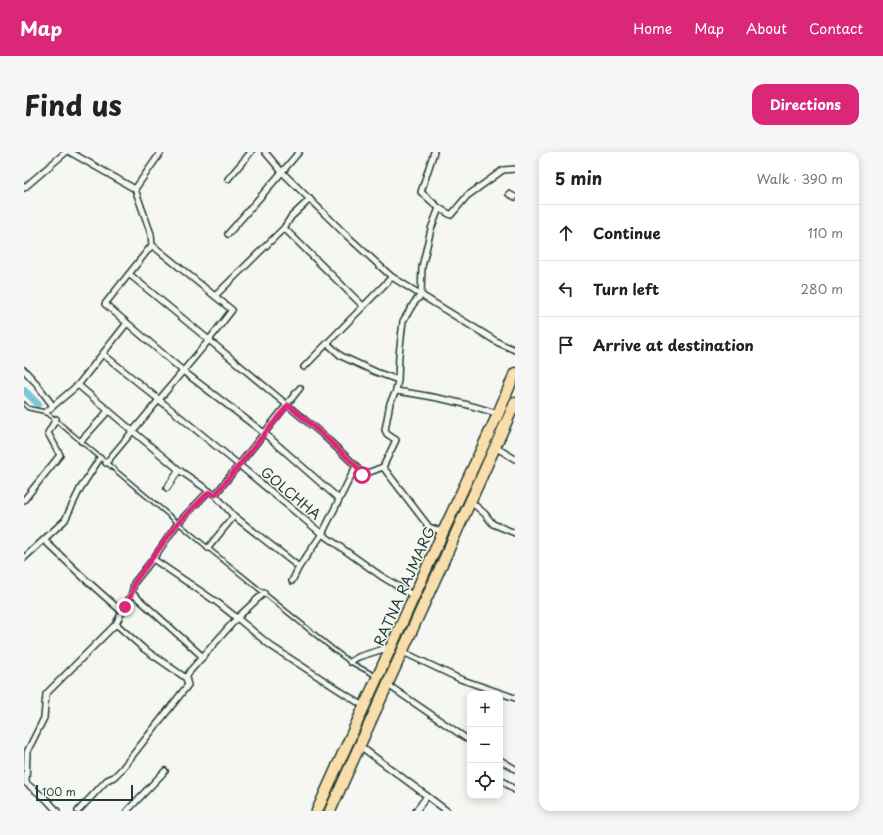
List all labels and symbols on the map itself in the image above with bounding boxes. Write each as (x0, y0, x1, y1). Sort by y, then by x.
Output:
street label: GOLCHHA (256, 461, 326, 525)
route start (353, 466, 371, 484)
street label: RATNA RAJMARG (368, 523, 440, 649)
route end (116, 598, 134, 616)
scale bar (36, 783, 133, 802)

